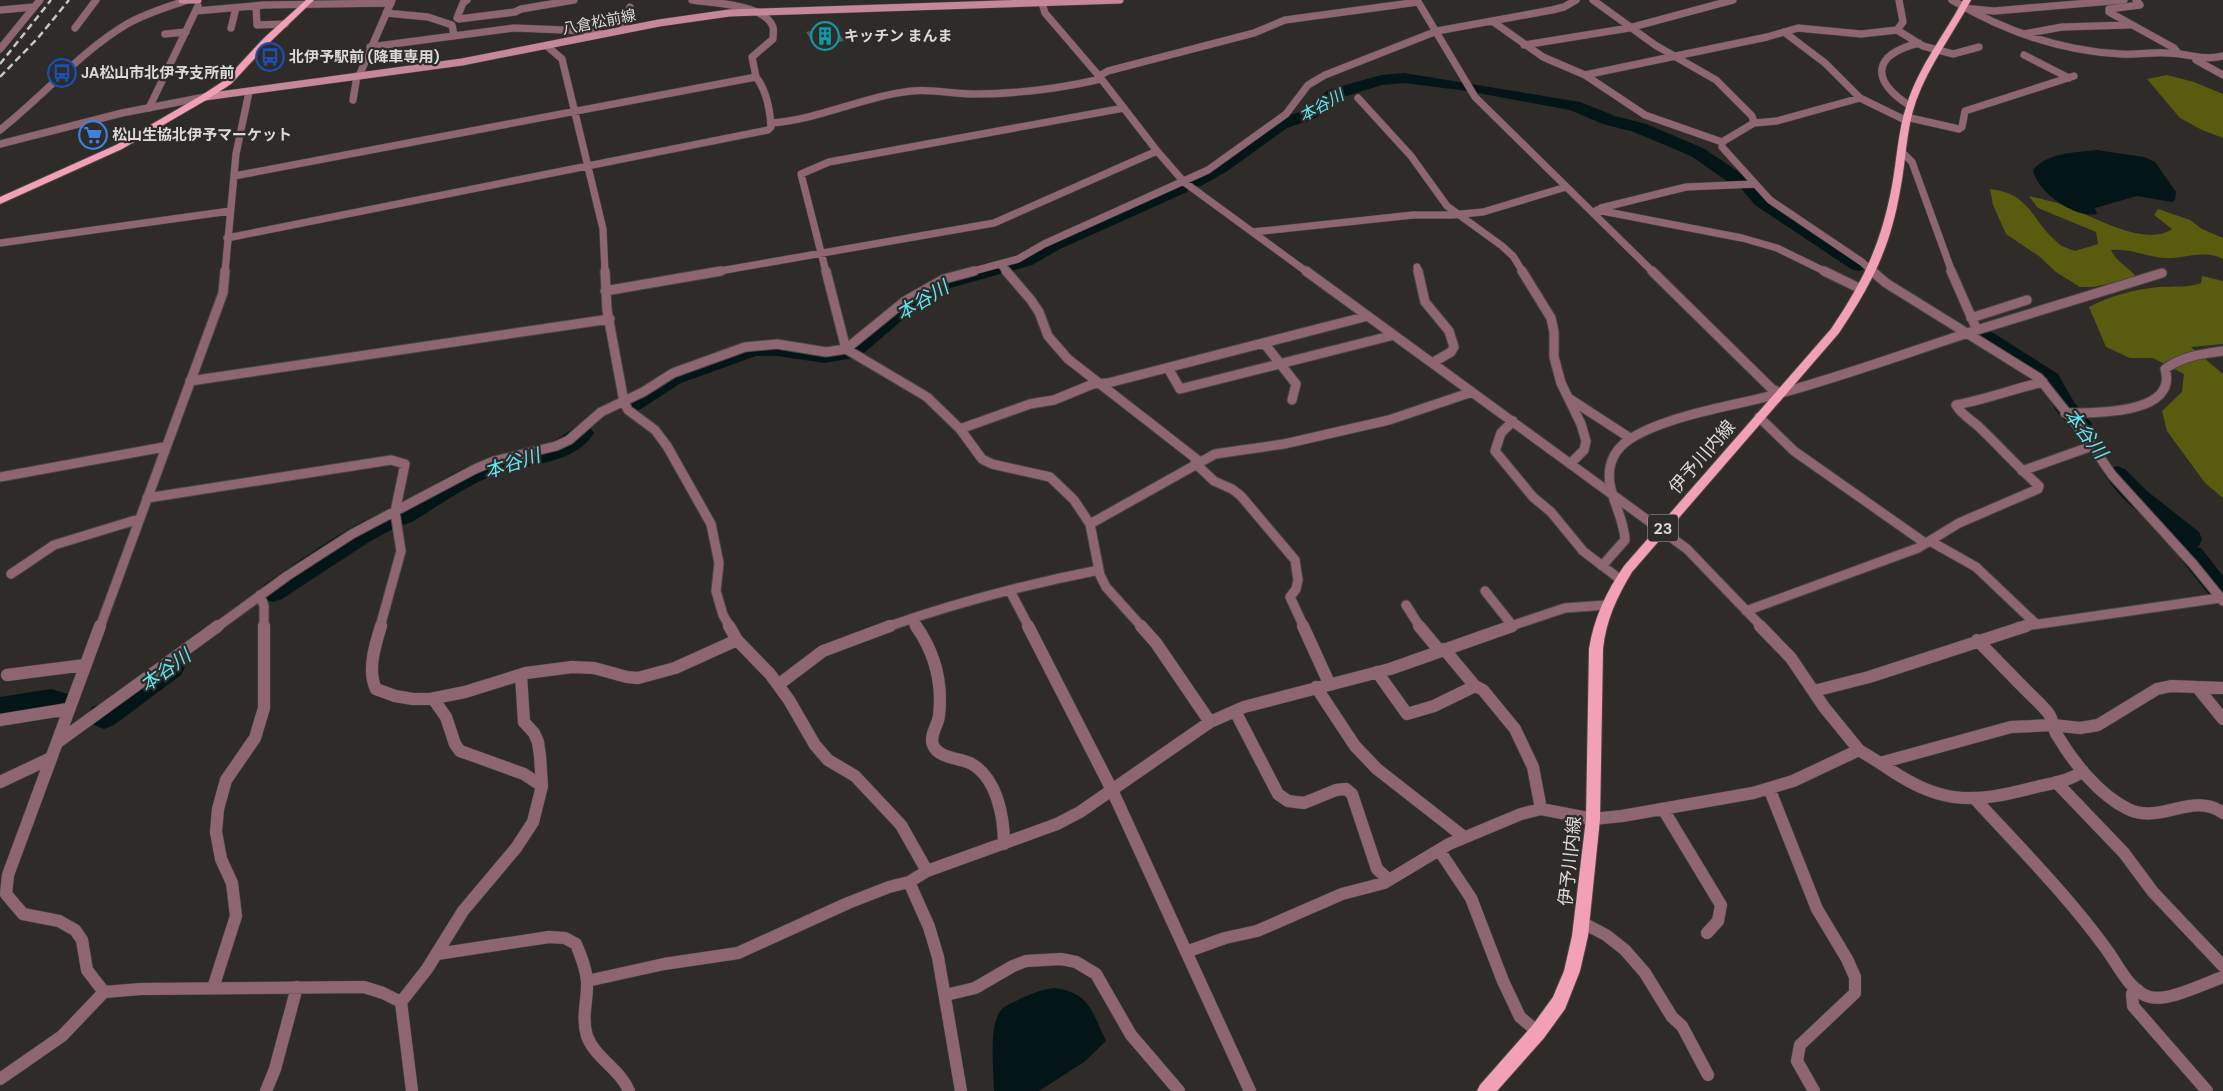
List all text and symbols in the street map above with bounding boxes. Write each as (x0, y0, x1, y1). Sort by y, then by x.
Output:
street label: 八倉松前線 (560, 5, 638, 39)
building icon: キッチン まんま (810, 21, 840, 51)
place label: キッチン まんま (844, 26, 953, 46)
bus stop icon: 北伊予駅前 (降車専用) (255, 42, 285, 72)
place label: 北伊予駅前 (降車専用) (289, 47, 440, 67)
bus stop icon: JA松山市北伊予支所前 (47, 58, 77, 88)
place label: JA松山市北伊予支所前 (81, 63, 234, 83)
water label: 本谷川 (1295, 84, 1349, 126)
supermarket icon: 松山生協北伊予マーケット (78, 120, 108, 150)
place label: 松山生協北伊予マーケット (112, 125, 292, 145)
water label: 本谷川 (891, 274, 955, 326)
water label: 本谷川 (2058, 403, 2114, 465)
street label: 伊予川内線 (1663, 415, 1741, 499)
water label: 本谷川 (481, 442, 545, 484)
road number: 23 (1648, 514, 1678, 542)
water label: 本谷川 (135, 642, 197, 697)
street label: 伊予川内線 (1553, 815, 1587, 907)

